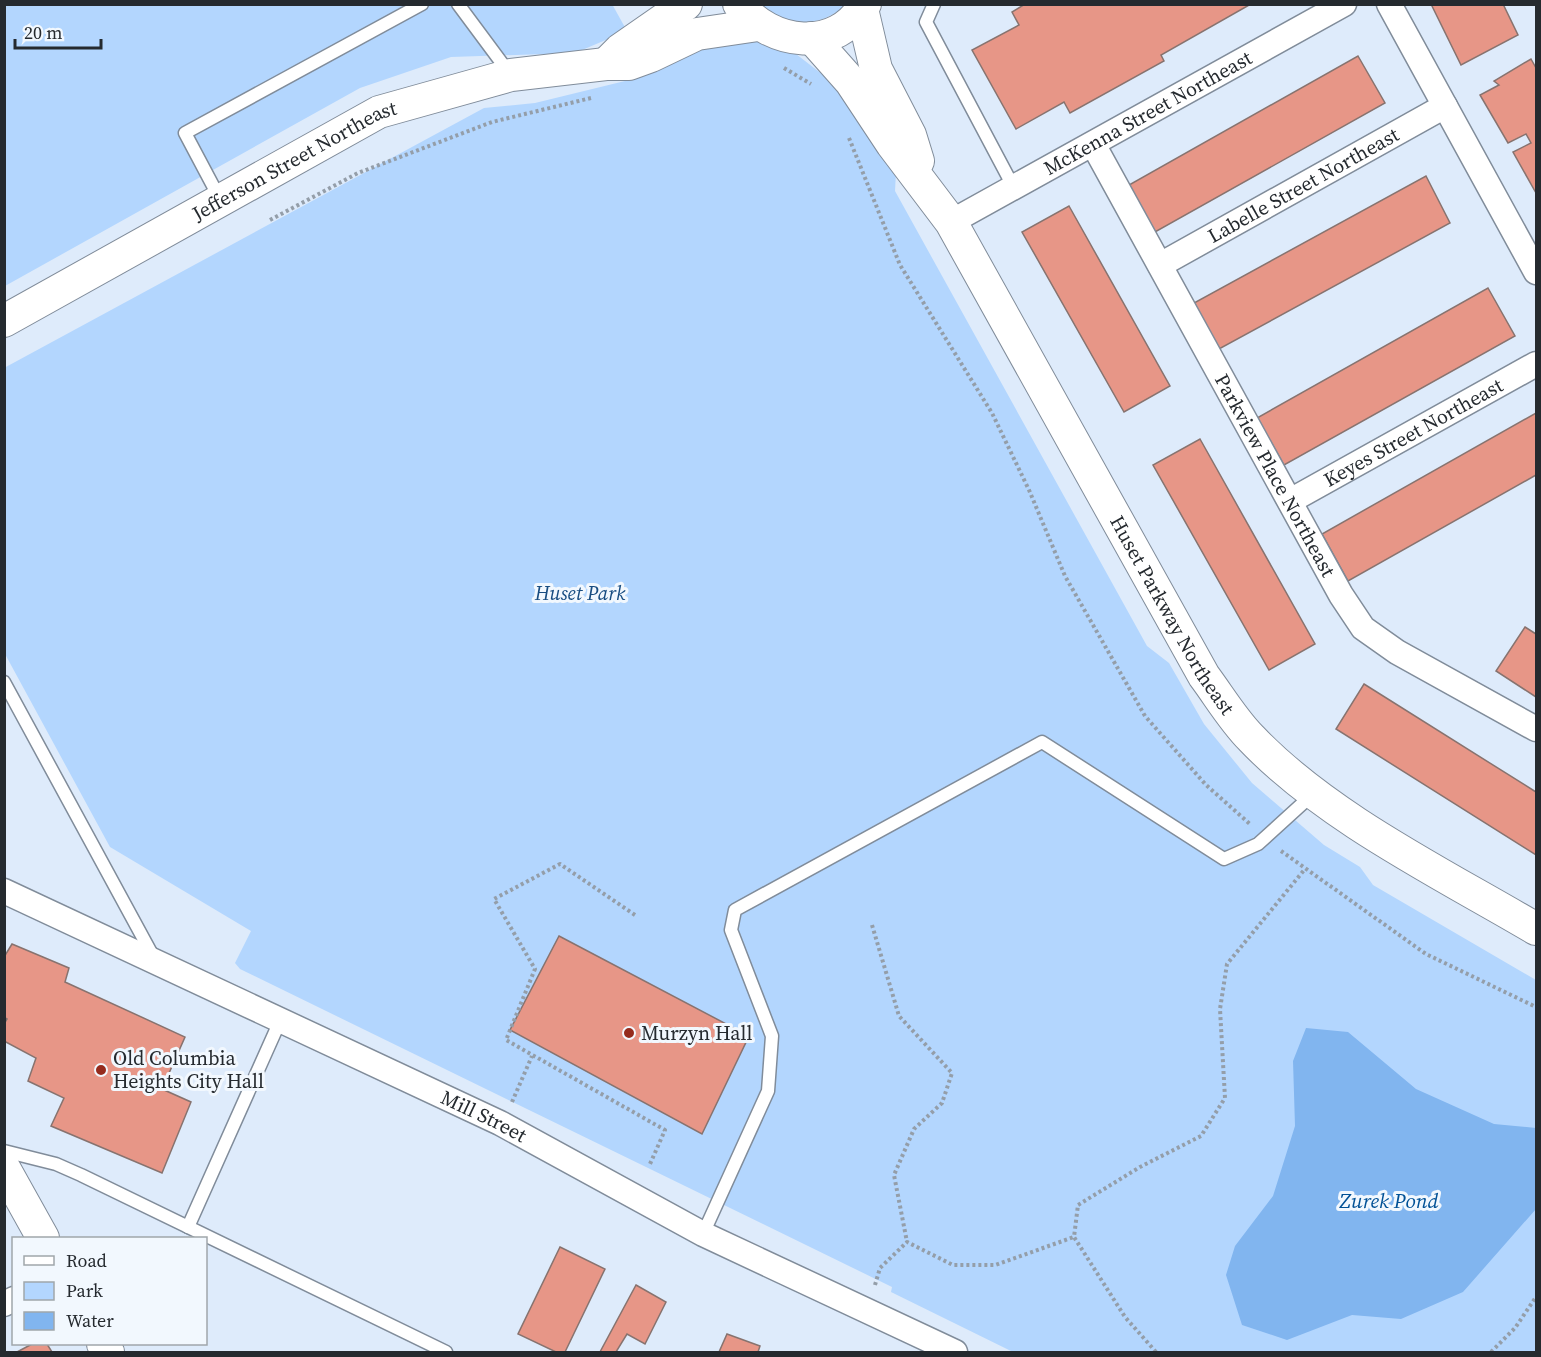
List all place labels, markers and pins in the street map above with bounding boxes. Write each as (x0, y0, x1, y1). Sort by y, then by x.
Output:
place label: Murzyn Hall (641, 1019, 752, 1047)
marker: Murzyn Hall (622, 1026, 636, 1040)
place label: Old Columbia Heights City Hall (113, 1044, 264, 1095)
marker: Old Columbia Heights City Hall (94, 1063, 108, 1077)

